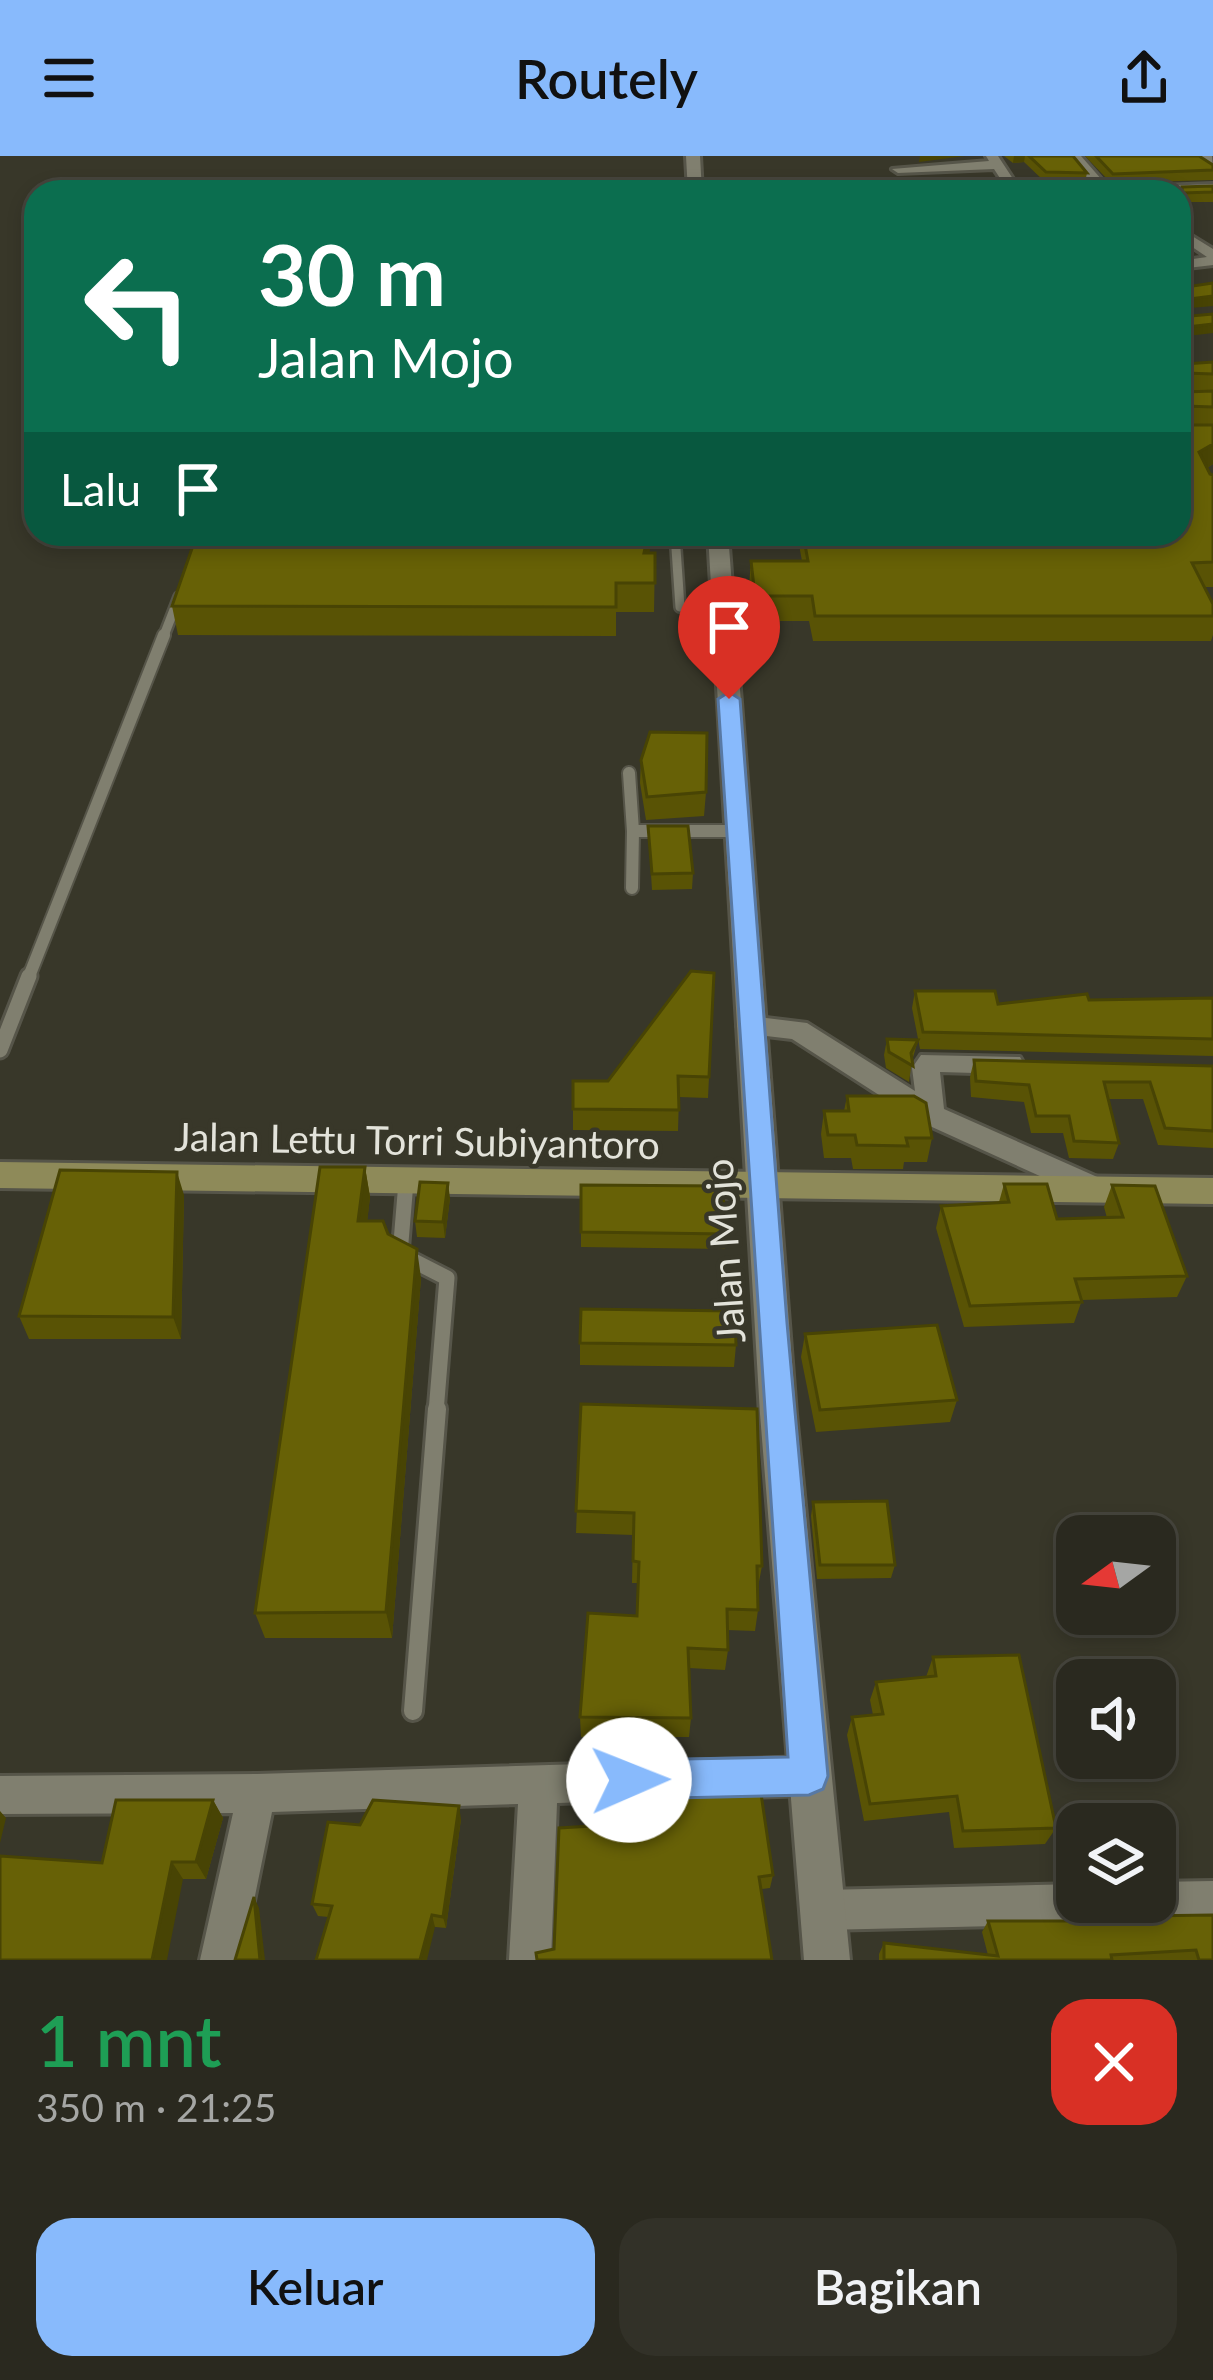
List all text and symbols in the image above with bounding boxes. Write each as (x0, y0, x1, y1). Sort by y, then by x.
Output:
icon: menu (36, 45, 102, 111)
icon: share (1111, 45, 1177, 111)
text: Routely (515, 46, 698, 111)
text: 30 m (258, 223, 446, 324)
icon: left (60, 228, 216, 384)
text: Jalan Mojo (258, 325, 514, 390)
icon: arrive (165, 456, 231, 522)
text: Lalu (60, 462, 141, 516)
pin (678, 576, 780, 699)
icon: arrive (696, 594, 762, 660)
street label: Jalan Lettu Torri Subiyantoro (174, 1113, 660, 1167)
street label: Jalan Mojo (695, 1157, 753, 1345)
north arrow (1056, 1515, 1176, 1635)
map controls (1056, 1515, 1176, 1923)
button: sound (1056, 1659, 1176, 1779)
position arrow (566, 1717, 692, 1843)
button: layers (1056, 1803, 1176, 1923)
text: 1 mnt (36, 1996, 222, 2082)
button: close (1051, 1999, 1177, 2125)
text: 350 m · 21:25 (36, 2084, 276, 2130)
button: Keluar (36, 2218, 595, 2356)
button: Bagikan (619, 2218, 1177, 2356)

